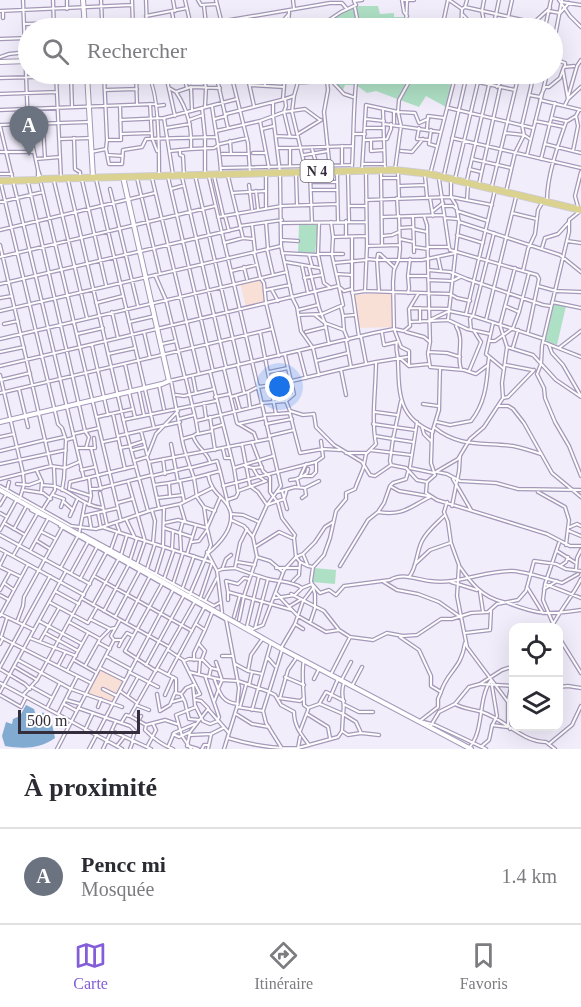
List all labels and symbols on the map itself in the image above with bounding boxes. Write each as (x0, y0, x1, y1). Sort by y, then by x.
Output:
pin: A (9, 106, 48, 156)
road number: N 4 (300, 160, 334, 182)
your location (265, 372, 294, 401)
scale bar (18, 707, 140, 734)

